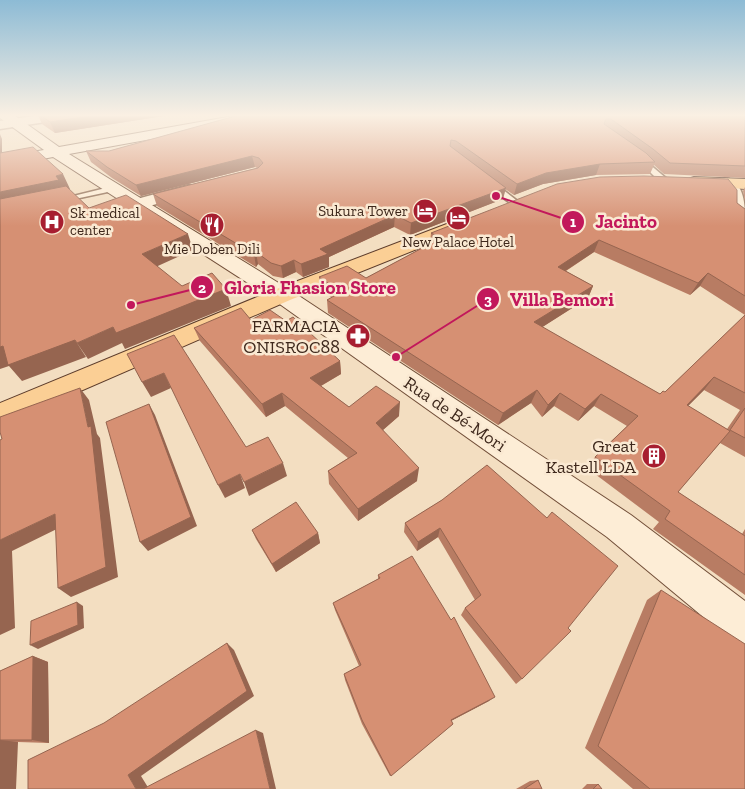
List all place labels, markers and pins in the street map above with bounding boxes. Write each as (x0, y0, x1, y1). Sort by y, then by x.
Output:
hotel icon: Sukura Tower (412, 198, 438, 224)
place label: Sukura Tower (318, 202, 408, 220)
place label: Sk medical center (70, 204, 140, 239)
hotel icon: New Palace Hotel (445, 205, 471, 231)
callout: Jacinto (560, 205, 667, 239)
hospital icon: Sk medical center (39, 209, 65, 235)
restaurant icon: Mie Doben Dili (199, 212, 225, 238)
place label: New Palace Hotel (402, 233, 514, 251)
place label: Mie Doben Dili (164, 240, 260, 258)
callout: Gloria Fhasion Store (189, 270, 406, 304)
callout: Villa Bemori (475, 282, 624, 316)
place label: FARMACIA ONISROC88 (243, 315, 340, 358)
pharmacy icon: FARMACIA ONISROC88 (345, 323, 371, 349)
place label: Great Kastell LDA (545, 435, 636, 478)
building icon: Great Kastell LDA (641, 443, 667, 469)

